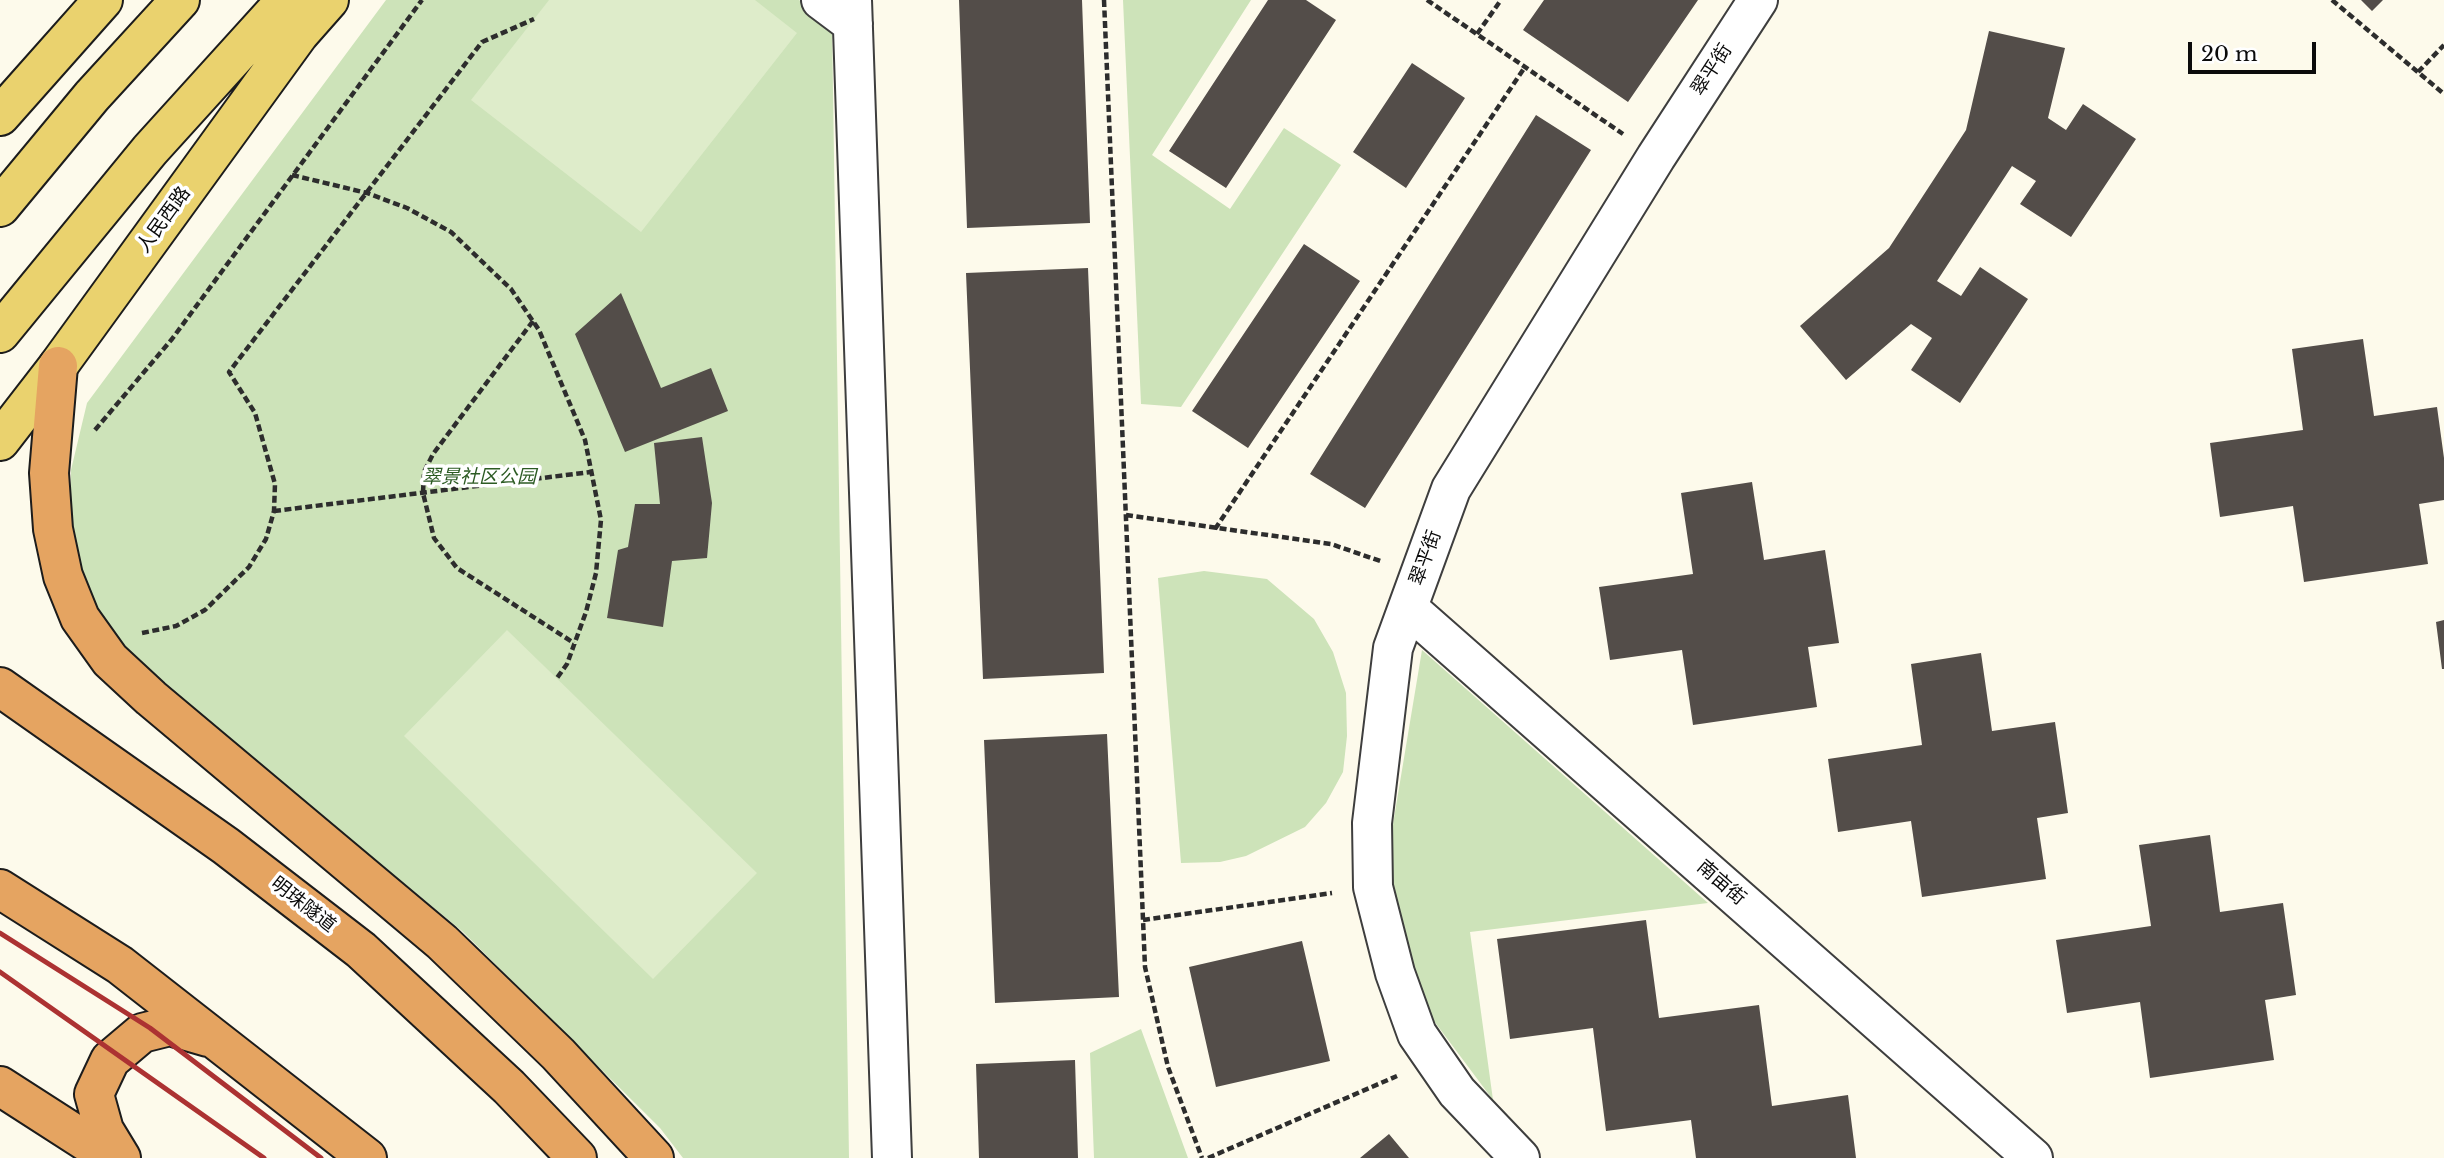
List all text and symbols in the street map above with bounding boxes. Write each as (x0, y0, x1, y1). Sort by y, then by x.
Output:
scale bar (2192, 28, 2320, 72)
street label: 翠平街 (1687, 40, 1737, 100)
text: 20 m (2201, 41, 2258, 67)
street label: 人民西路 (132, 183, 196, 257)
park label: 翠景社区公园 (422, 467, 536, 489)
street label: 翠平街 (1406, 527, 1446, 589)
street label: 南亩街 (1692, 856, 1750, 910)
street label: 明珠隧道 (266, 873, 340, 937)

